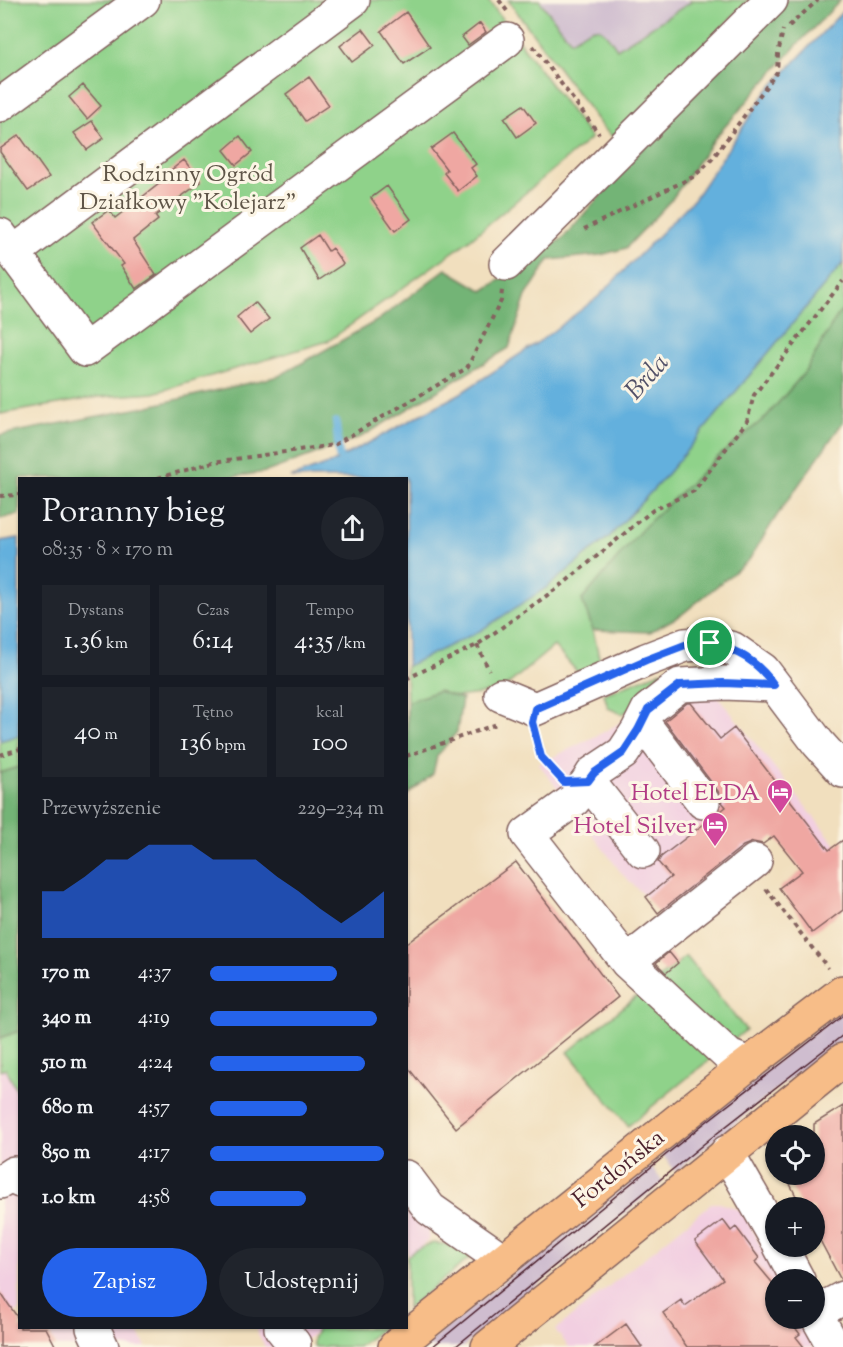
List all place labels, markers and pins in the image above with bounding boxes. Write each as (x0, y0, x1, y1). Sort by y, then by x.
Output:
pin (684, 617, 735, 668)
place label: Hotel ELDA (631, 777, 760, 811)
hotel icon: Hotel ELDA (765, 777, 795, 815)
place label: Hotel Silver (573, 810, 696, 844)
hotel icon: Hotel Silver (700, 810, 730, 848)

